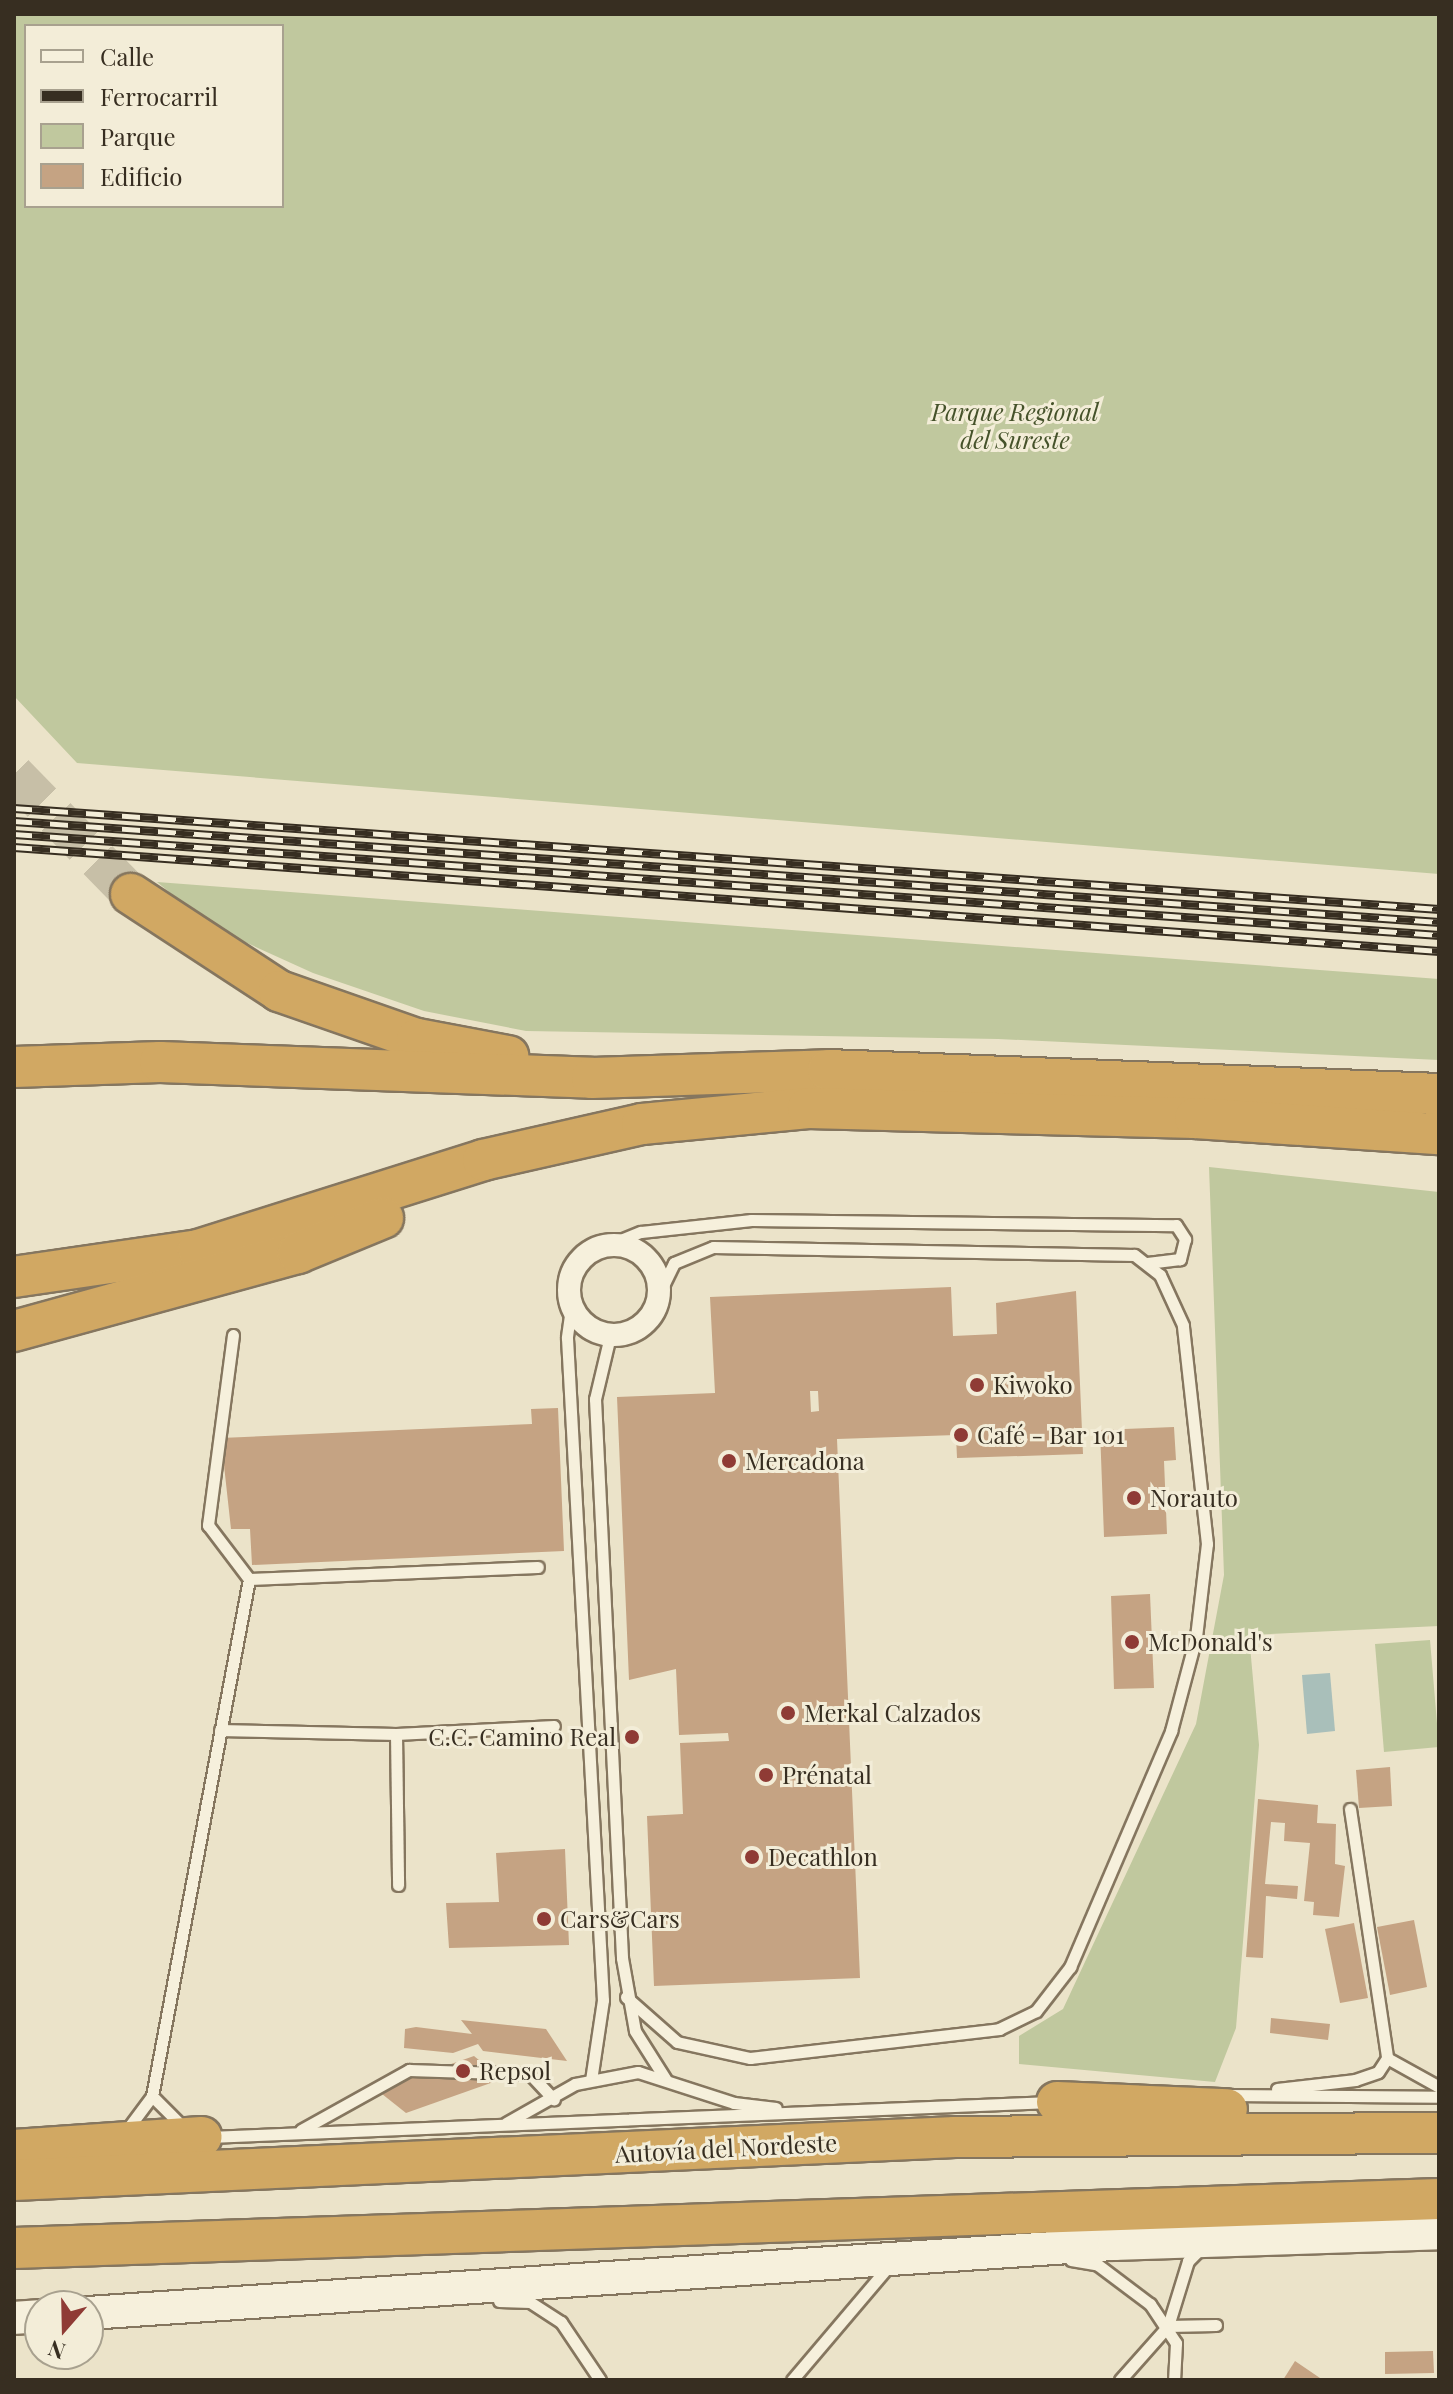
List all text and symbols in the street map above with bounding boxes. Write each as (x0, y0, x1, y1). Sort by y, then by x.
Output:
legend (24, 24, 284, 208)
text: Calle (100, 40, 154, 72)
text: Ferrocarril (100, 80, 218, 112)
text: Parque (100, 120, 176, 152)
text: Edificio (100, 160, 182, 192)
park label: Parque Regional del Sureste (931, 398, 1099, 454)
place label: Kiwoko (993, 1371, 1073, 1399)
marker: Kiwoko (968, 1376, 986, 1394)
place label: Café - Bar 101 (977, 1421, 1125, 1449)
marker: Café - Bar 101 (952, 1426, 970, 1444)
place label: Mercadona (745, 1447, 865, 1475)
marker: Mercadona (720, 1452, 738, 1470)
place label: Norauto (1150, 1484, 1238, 1512)
marker: Norauto (1125, 1489, 1143, 1507)
place label: McDonald's (1148, 1628, 1273, 1656)
marker: McDonald's (1123, 1633, 1141, 1651)
place label: Merkal Calzados (804, 1699, 981, 1727)
marker: Merkal Calzados (779, 1704, 797, 1722)
place label: C.C. Camino Real (428, 1723, 616, 1751)
marker: C.C. Camino Real (623, 1728, 641, 1746)
place label: Prénatal (782, 1761, 872, 1789)
marker: Prénatal (757, 1766, 775, 1784)
place label: Decathlon (768, 1843, 878, 1871)
marker: Decathlon (743, 1848, 761, 1866)
place label: Cars&Cars (560, 1905, 680, 1933)
marker: Cars&Cars (535, 1910, 553, 1928)
place label: Repsol (479, 2057, 551, 2085)
marker: Repsol (454, 2062, 472, 2080)
street label: Autovía del Nordeste (614, 2128, 838, 2168)
north arrow (24, 2290, 104, 2370)
text: N (44, 2334, 69, 2367)

